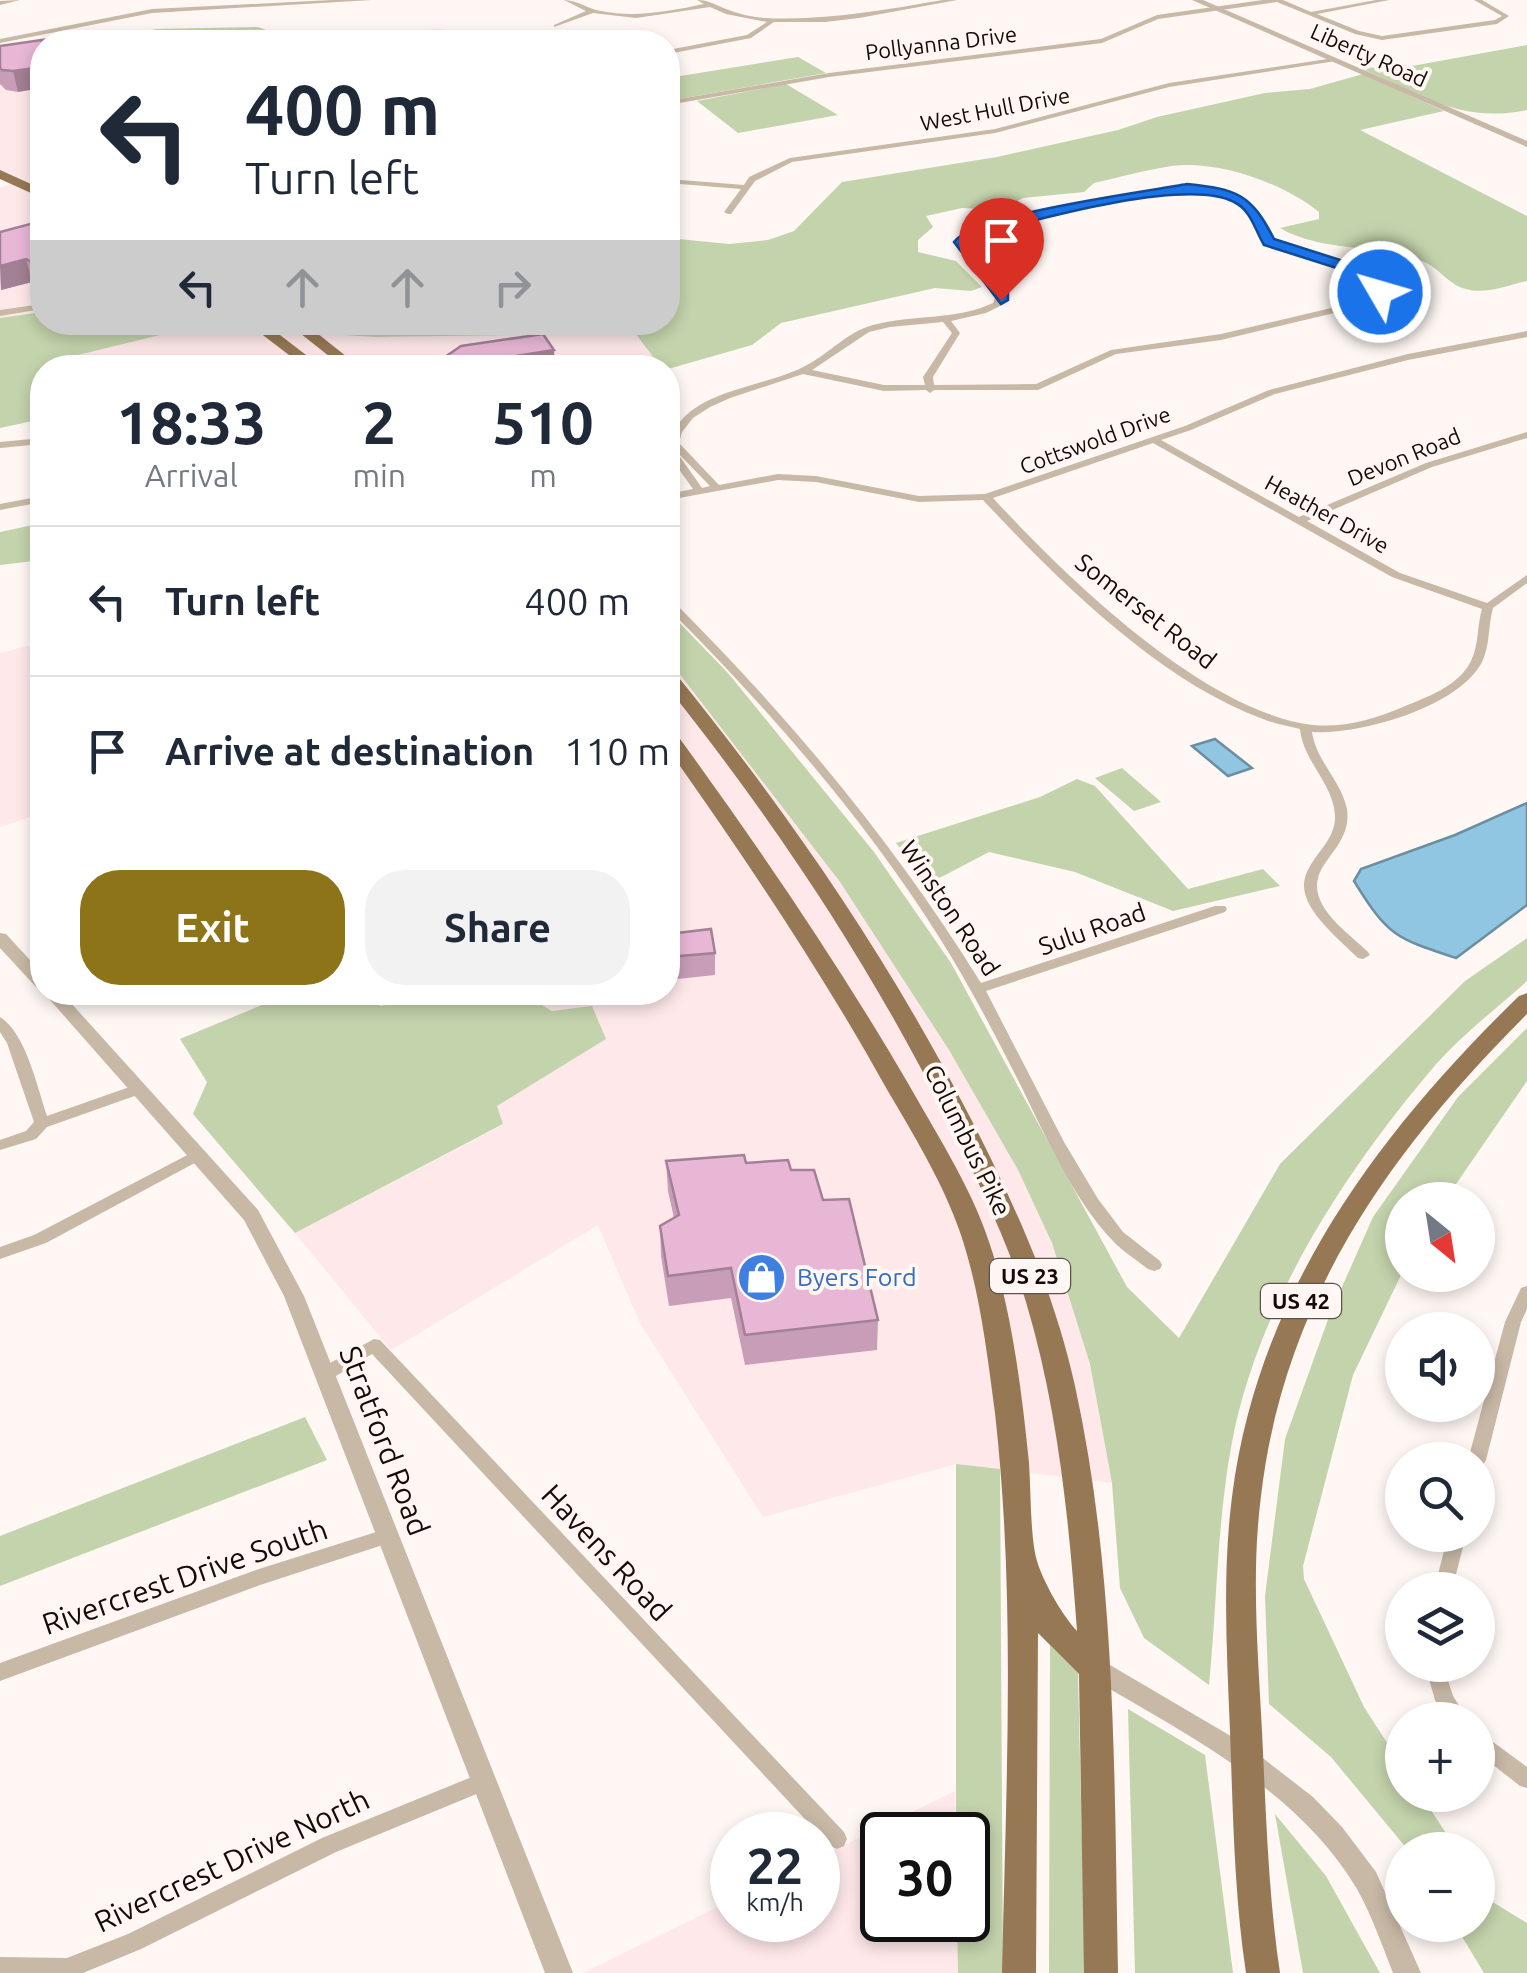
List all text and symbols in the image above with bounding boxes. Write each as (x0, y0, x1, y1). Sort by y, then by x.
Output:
street label: Liberty Road (1307, 18, 1431, 91)
street label: Pollyanna Drive (864, 21, 1018, 64)
icon: left (80, 70, 210, 200)
text: 400 m (245, 70, 440, 148)
street label: West Hull Drive (918, 82, 1072, 135)
text: Turn left (245, 152, 419, 203)
pin (959, 198, 1044, 301)
icon: arrive (974, 213, 1029, 268)
position arrow (1328, 240, 1432, 344)
icon: left (170, 260, 225, 315)
icon: ahead (275, 260, 330, 315)
icon: ahead (380, 260, 435, 315)
icon: right (485, 260, 540, 315)
text: 18:33 (116, 388, 266, 455)
text: 2 (362, 388, 396, 455)
text: 510 (492, 388, 594, 455)
street label: Cottswold Drive (1016, 401, 1174, 478)
street label: Devon Road (1344, 423, 1464, 491)
text: Arrival (145, 457, 238, 493)
text: min (352, 457, 406, 493)
text: m (529, 457, 557, 493)
street label: Heather Drive (1261, 469, 1393, 558)
street label: Somerset Road (1070, 548, 1222, 674)
icon: left (80, 574, 135, 629)
text: Turn left (165, 580, 320, 622)
text: 400 m (524, 580, 630, 622)
icon: arrive (80, 724, 135, 779)
text: Arrive at destination (165, 730, 534, 772)
text: 110 m (564, 730, 670, 772)
street label: Winston Road (895, 835, 1005, 981)
button: Exit (80, 870, 345, 985)
button: Share (365, 870, 630, 985)
street label: Sulu Road (1035, 898, 1149, 960)
street label: Columbus Pike (919, 1060, 1017, 1220)
north arrow (1385, 1182, 1495, 1292)
map controls (1385, 1182, 1495, 1942)
shop icon: Byers Ford (736, 1251, 788, 1303)
road number: US 23 (990, 1259, 1070, 1293)
place label: Byers Ford (797, 1263, 917, 1291)
road number: US 42 (1261, 1284, 1341, 1318)
button: sound (1385, 1312, 1495, 1422)
street label: Stratford Road (333, 1341, 437, 1540)
button: search (1385, 1442, 1495, 1552)
street label: Havens Road (535, 1477, 678, 1627)
street label: Rivercrest Drive South (38, 1511, 332, 1641)
button: layers (1385, 1572, 1495, 1682)
button: + (1385, 1702, 1495, 1812)
street label: Rivercrest Drive North (89, 1782, 374, 1939)
speed limit sign: 30 (860, 1812, 990, 1942)
button: − (1385, 1832, 1495, 1942)
text: 22 (747, 1837, 803, 1893)
text: km/h (746, 1888, 804, 1916)

